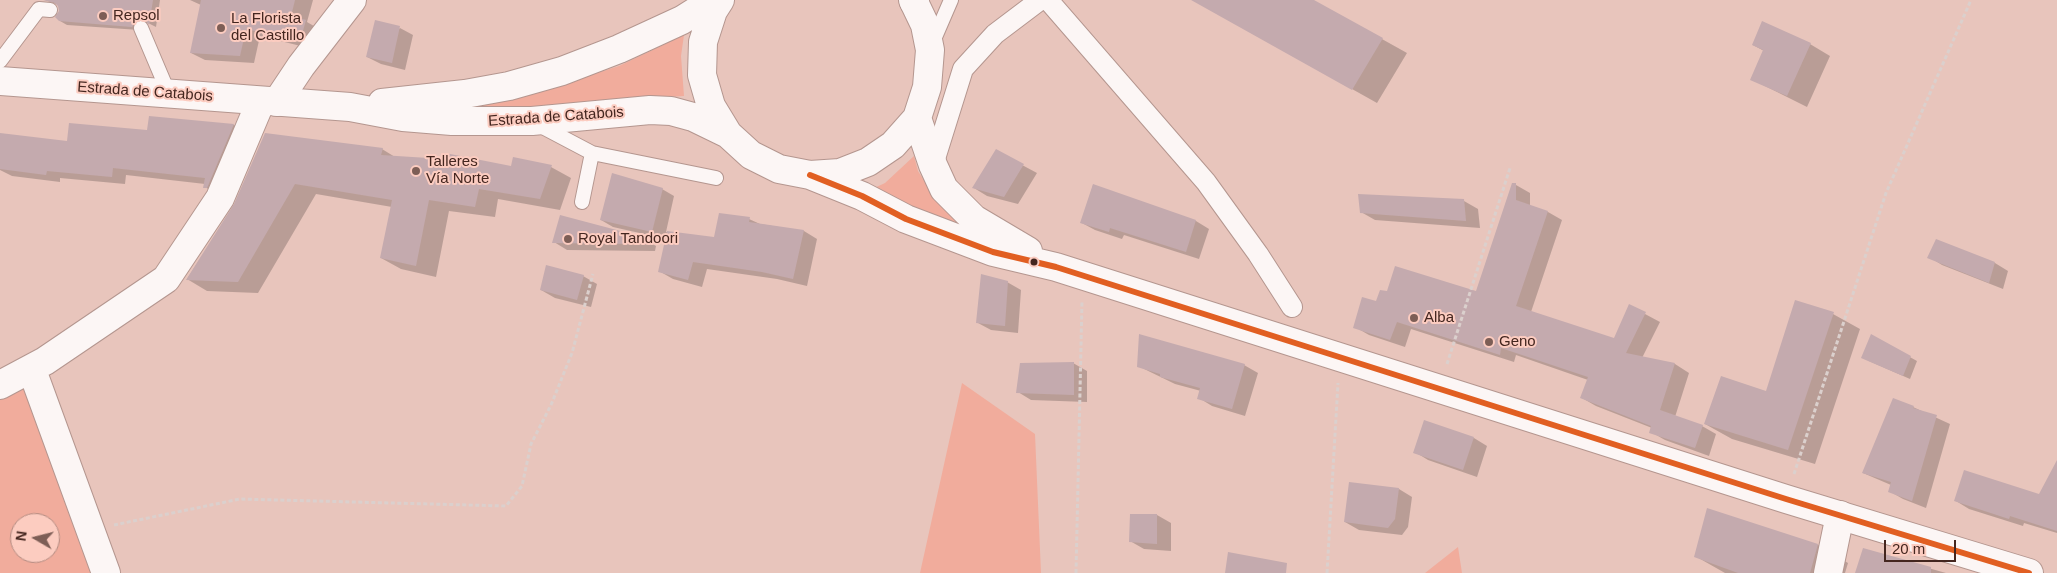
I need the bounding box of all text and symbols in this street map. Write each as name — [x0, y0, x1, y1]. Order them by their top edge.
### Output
place label: Repsol — [113, 7, 160, 25]
marker: Repsol — [97, 10, 109, 22]
place label: La Florista del Castillo — [231, 10, 304, 45]
marker: La Florista del Castillo — [215, 22, 227, 34]
street label: Estrada de Catabois — [77, 78, 213, 106]
street label: Estrada de Catabois — [488, 103, 624, 131]
place label: Talleres Vía Norte — [426, 153, 489, 188]
marker: Talleres Vía Norte — [410, 165, 422, 177]
place label: Royal Tandoori — [578, 230, 678, 248]
marker: Royal Tandoori — [562, 233, 574, 245]
unlabelled marker — [1029, 257, 1039, 267]
place label: Alba — [1424, 309, 1454, 327]
marker: Alba — [1408, 312, 1420, 324]
place label: Geno — [1499, 333, 1536, 351]
marker: Geno — [1483, 336, 1495, 348]
north arrow — [10, 513, 60, 563]
text: N — [13, 530, 30, 542]
scale bar — [1887, 530, 1960, 562]
text: 20 m — [1892, 540, 1925, 557]

